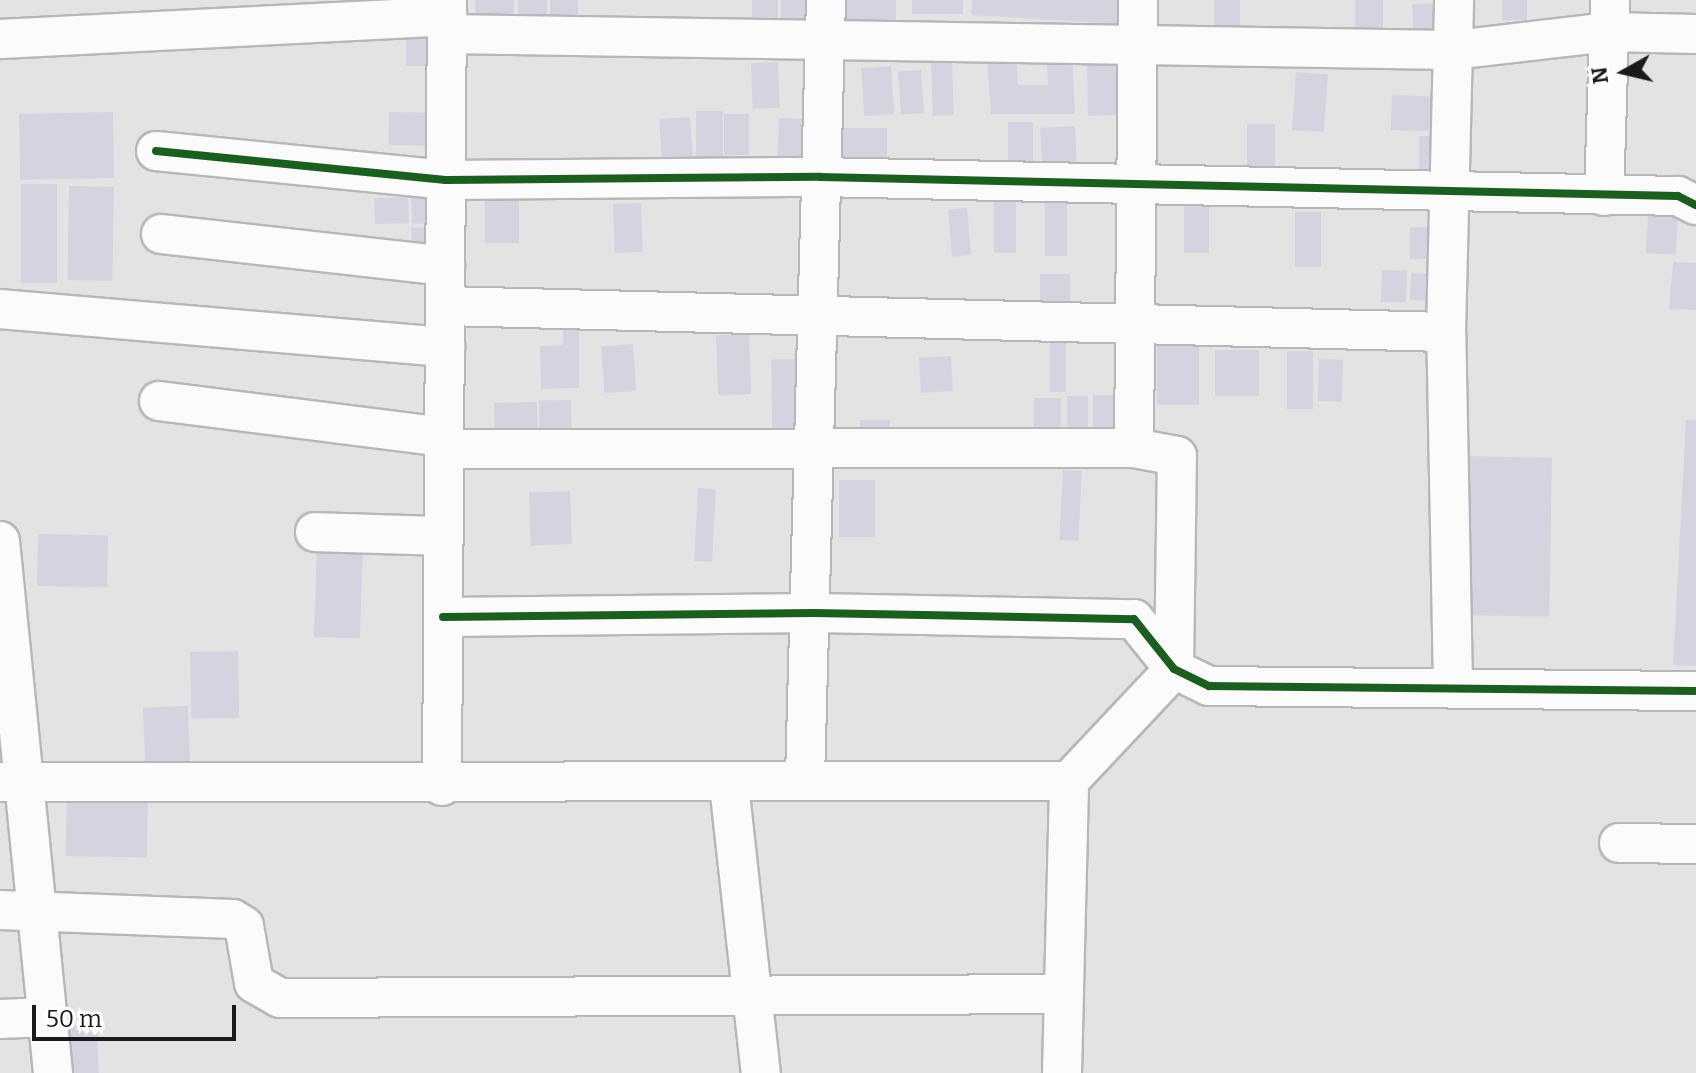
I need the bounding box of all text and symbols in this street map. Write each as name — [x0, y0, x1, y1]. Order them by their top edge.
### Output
north arrow — [1584, 32, 1664, 112]
text: N — [1585, 65, 1614, 86]
scale bar — [36, 989, 240, 1039]
text: 50 m — [46, 1005, 102, 1033]

